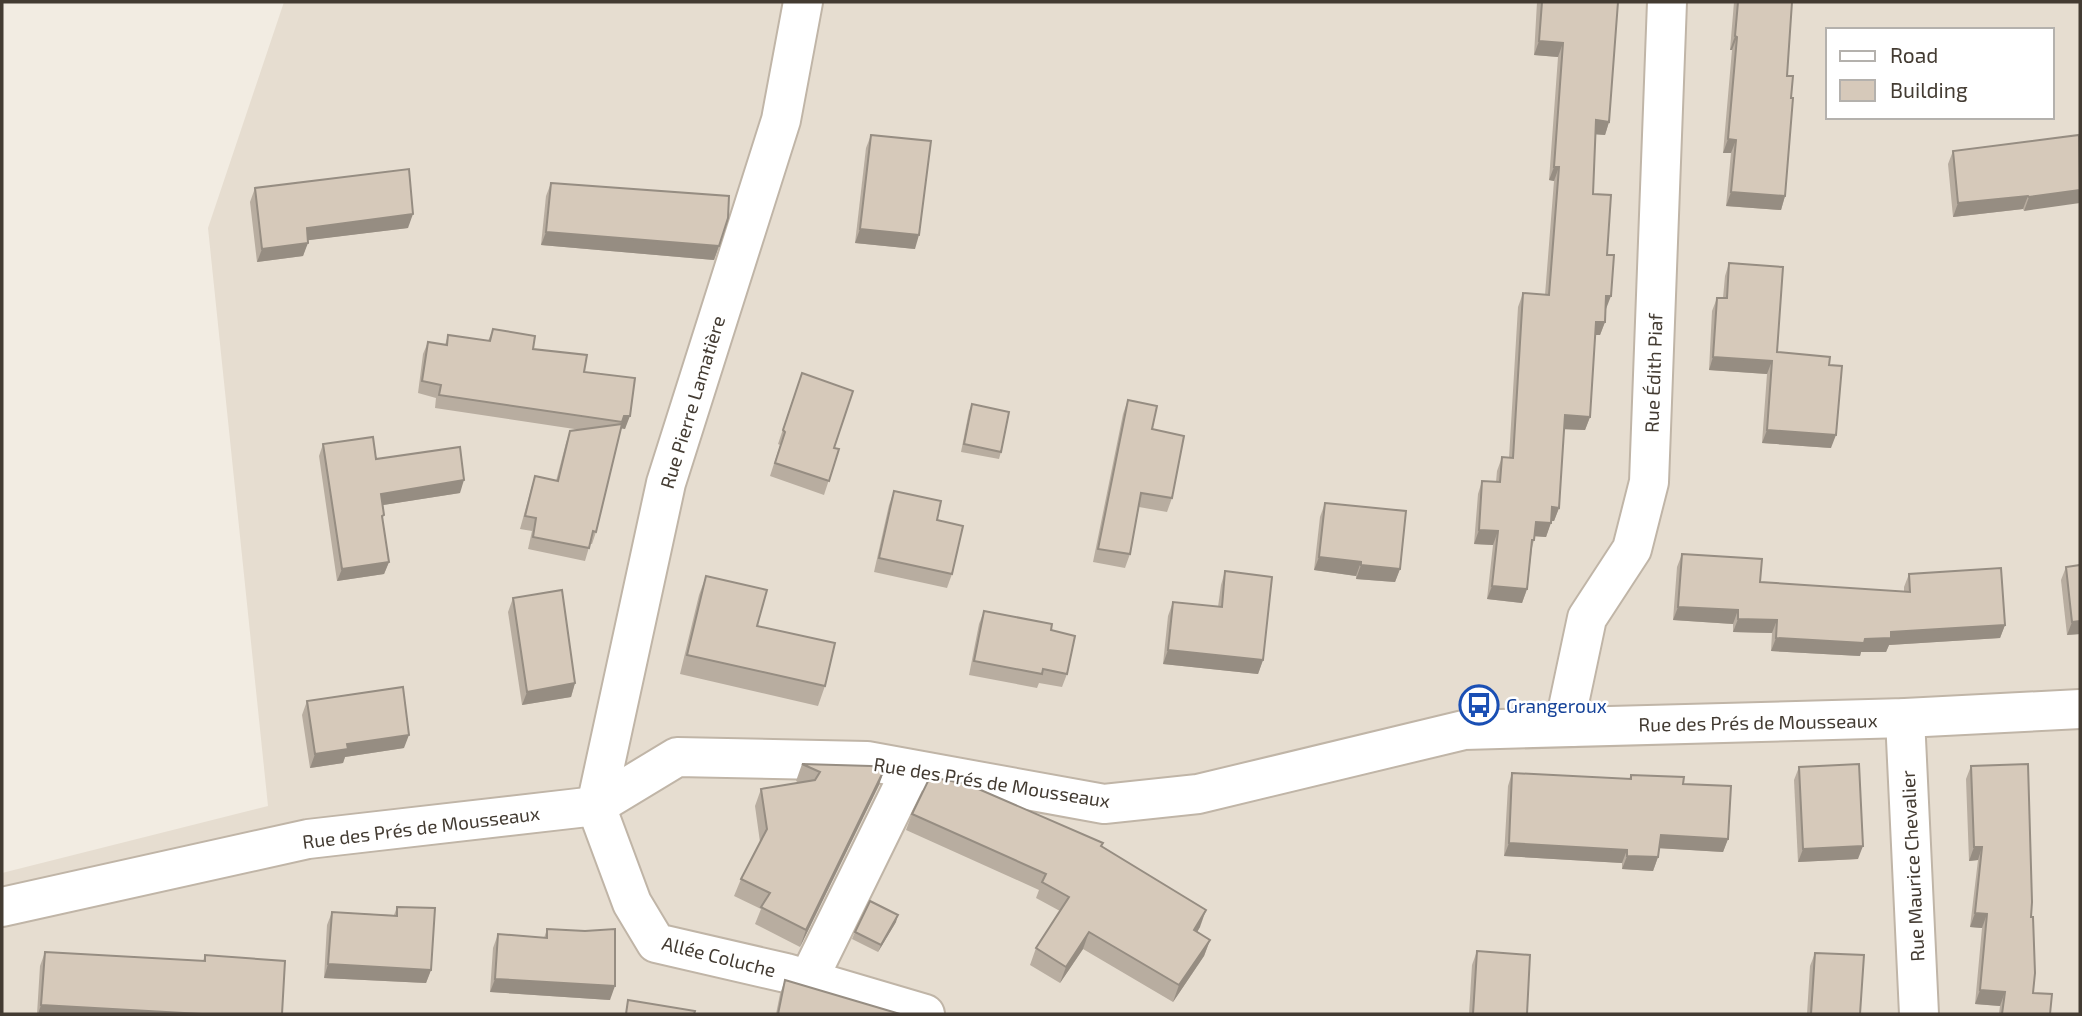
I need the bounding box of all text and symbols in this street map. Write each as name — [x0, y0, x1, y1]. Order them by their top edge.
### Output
legend — [1826, 28, 2054, 119]
text: Road — [1890, 42, 1938, 67]
text: Building — [1890, 77, 1968, 102]
street label: Rue Édith Piaf — [1639, 312, 1667, 433]
street label: Rue Pierre Lamatière — [655, 313, 729, 491]
bus stop icon: Grangeroux — [1458, 684, 1500, 726]
place label: Grangeroux — [1506, 694, 1607, 717]
street label: Rue des Prés de Mousseaux — [1638, 708, 1878, 736]
street label: Rue des Prés de Mousseaux — [872, 752, 1112, 812]
street label: Rue Maurice Chevalier — [1895, 769, 1928, 962]
street label: Rue des Prés de Mousseaux — [301, 801, 541, 853]
street label: Allée Coluche — [660, 931, 778, 981]

